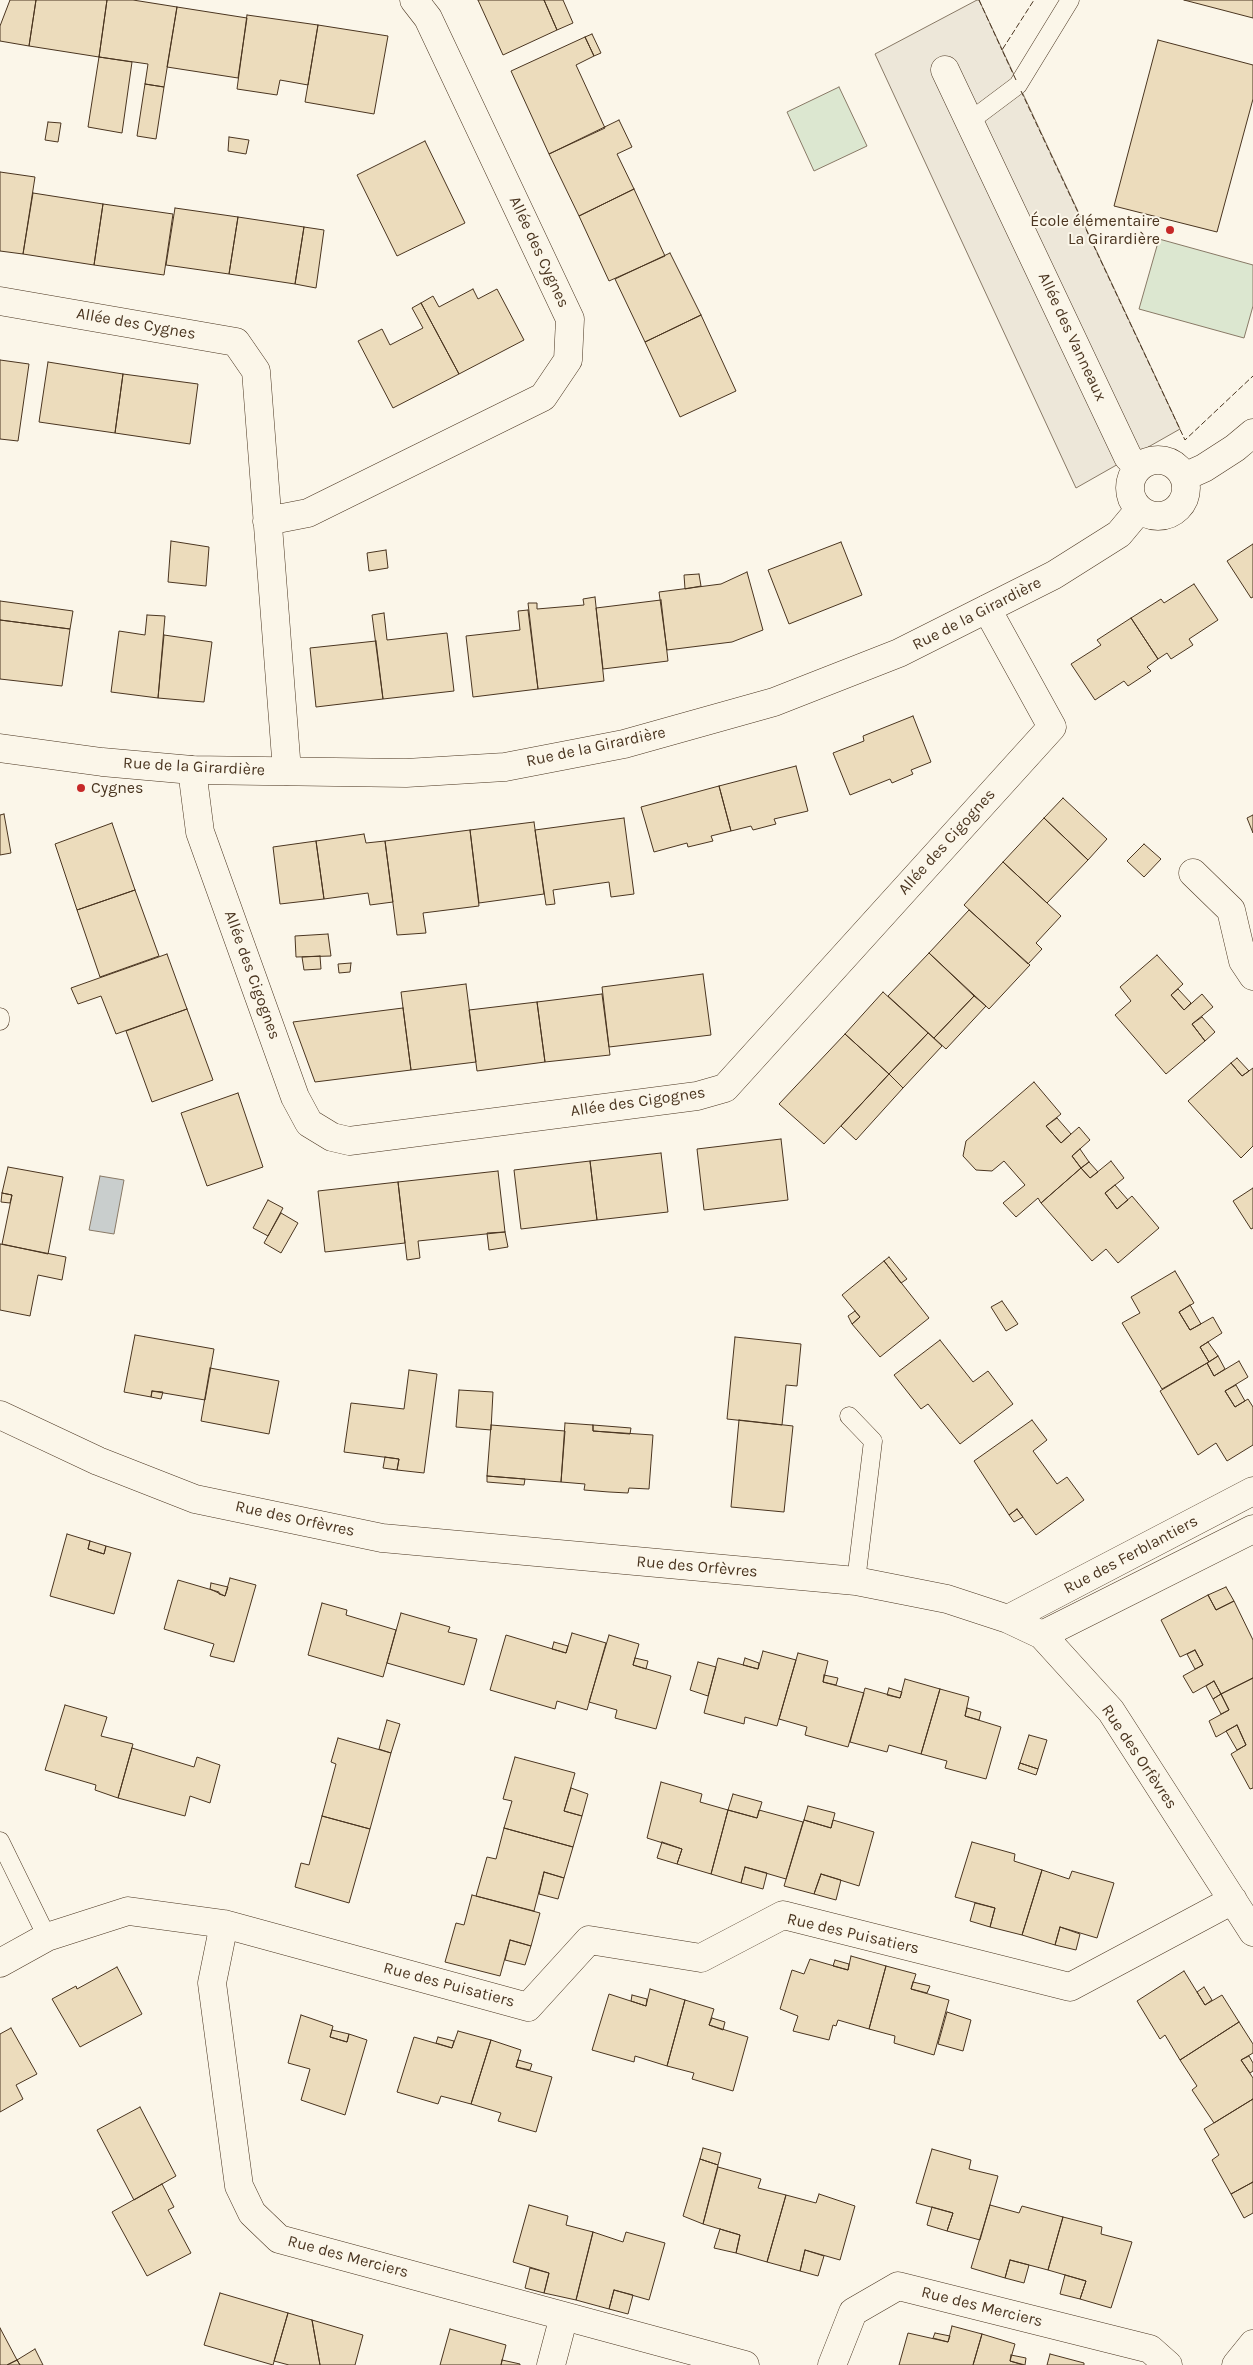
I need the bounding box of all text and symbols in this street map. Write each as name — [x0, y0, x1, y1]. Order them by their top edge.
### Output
street label: Allée des Cygnes — [505, 193, 573, 311]
place label: École élémentaire La Girardière — [1030, 211, 1160, 249]
marker: École élémentaire La Girardière — [1164, 224, 1176, 236]
street label: Allée des Vanneaux — [1034, 270, 1110, 404]
street label: Allée des Cygnes — [75, 304, 197, 344]
street label: Rue de la Girardière — [909, 573, 1045, 655]
street label: Rue de la Girardière — [525, 723, 667, 771]
street label: Rue de la Girardière — [123, 754, 265, 780]
place label: Cygnes — [91, 778, 143, 798]
marker: Cygnes — [75, 782, 87, 794]
street label: Allée des Cigognes — [894, 785, 1000, 899]
street label: Allée des Cigognes — [220, 908, 284, 1042]
street label: Allée des Cigognes — [569, 1083, 707, 1121]
street label: Rue des Orfèvres — [234, 1497, 356, 1541]
street label: Rue des Ferblantiers — [1061, 1512, 1201, 1598]
street label: Rue des Orfèvres — [636, 1552, 758, 1582]
street label: Rue des Orfèvres — [1097, 1701, 1181, 1813]
street label: Rue des Puisatiers — [785, 1909, 921, 1959]
street label: Rue des Puisatiers — [381, 1958, 517, 2012]
street label: Rue des Merciers — [285, 2232, 411, 2282]
street label: Rue des Merciers — [919, 2283, 1045, 2331]

